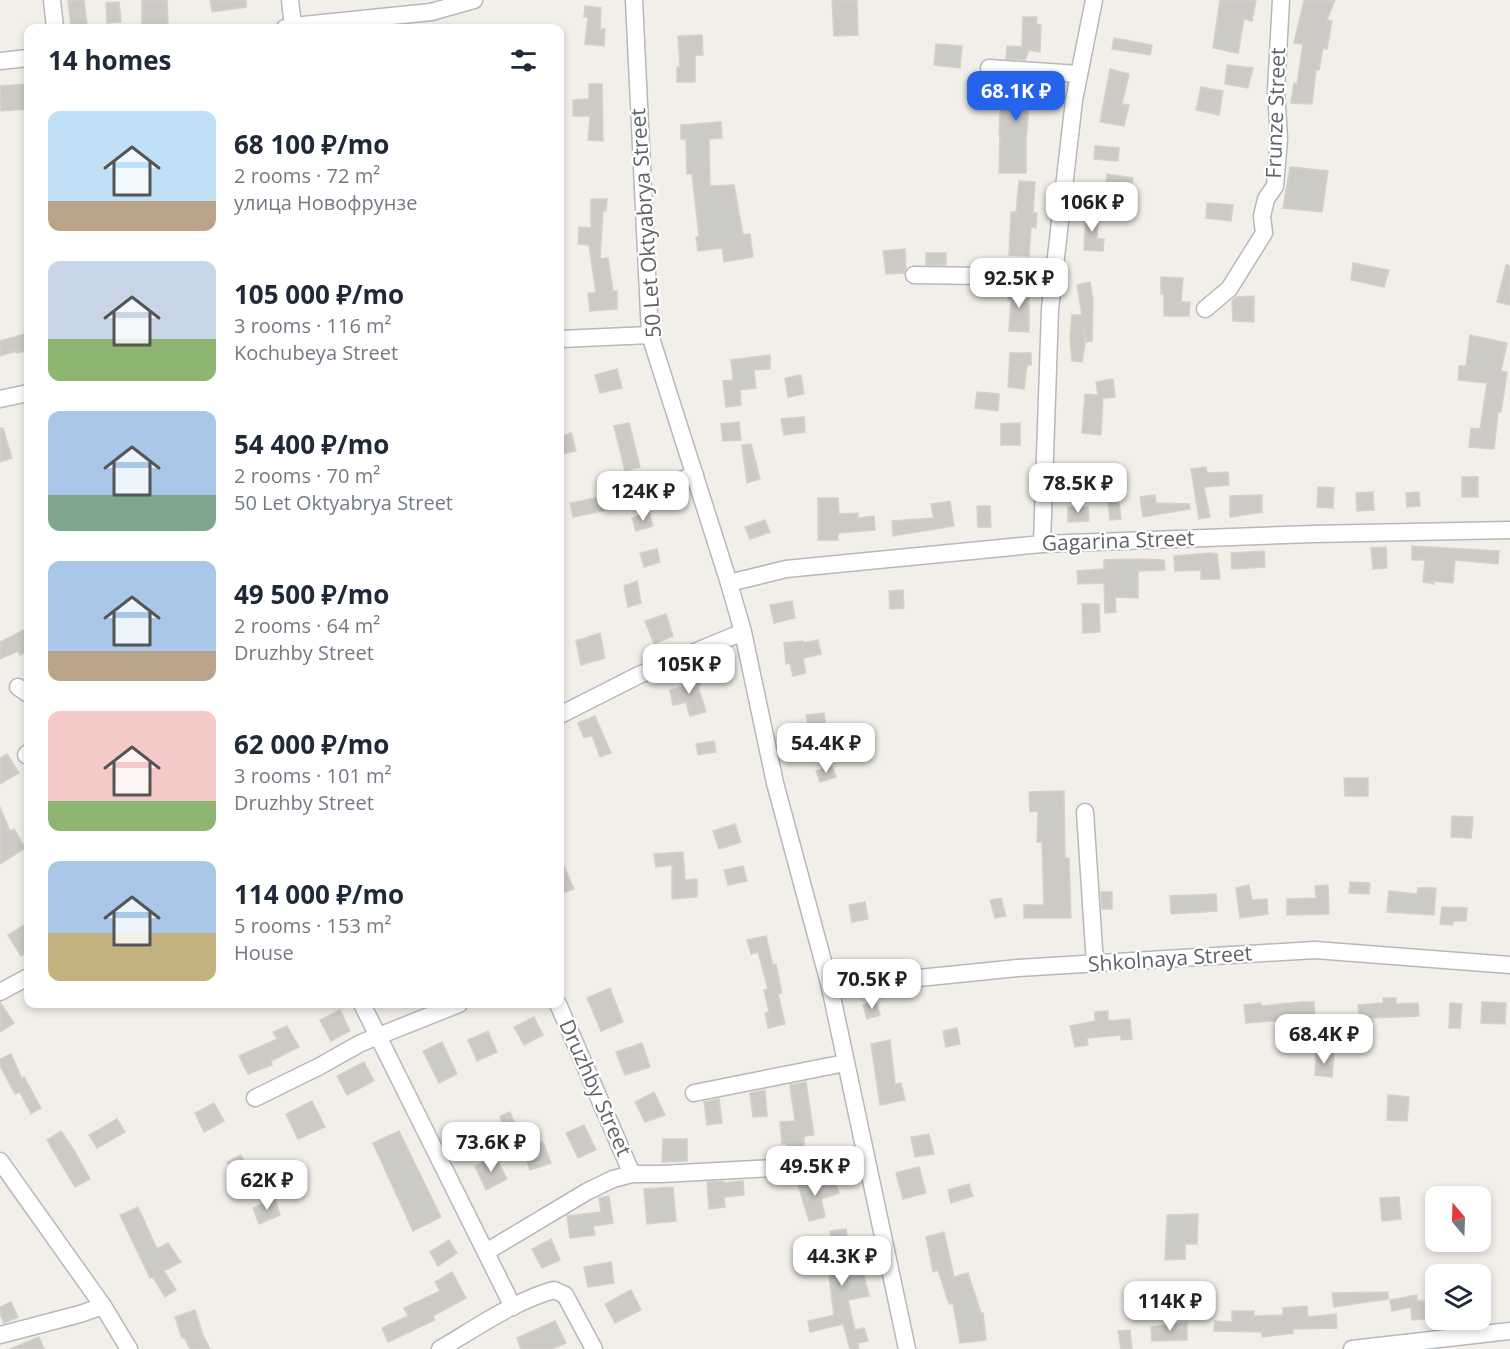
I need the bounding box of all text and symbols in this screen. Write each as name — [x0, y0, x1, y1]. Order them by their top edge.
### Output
text: 14 homes — [48, 42, 172, 78]
icon: filters — [507, 44, 540, 77]
street label: Frunze Street — [1259, 47, 1291, 179]
pin: 68.1K ₽ — [961, 71, 1071, 122]
text: 68.1K ₽ — [981, 77, 1051, 104]
street label: 50 Let Oktyabrya Street — [623, 107, 667, 339]
text: 68 100 ₽/mo — [234, 126, 389, 162]
icon: home — [96, 135, 168, 207]
text: 2 rooms · 72 m² — [234, 162, 380, 189]
pin: 106K ₽ — [1043, 182, 1141, 233]
text: 106K ₽ — [1060, 188, 1124, 215]
text: улица Новофрунзе — [234, 189, 417, 216]
pin: 92.5K ₽ — [964, 258, 1074, 309]
text: 92.5K ₽ — [984, 264, 1054, 291]
text: 105 000 ₽/mo — [234, 276, 404, 312]
icon: home — [96, 285, 168, 357]
text: 3 rooms · 116 m² — [234, 312, 392, 339]
text: Kochubeya Street — [234, 339, 398, 366]
text: 54 400 ₽/mo — [234, 426, 389, 462]
icon: home — [96, 435, 168, 507]
text: 2 rooms · 70 m² — [234, 462, 380, 489]
pin: 78.5K ₽ — [1023, 463, 1133, 514]
text: 78.5K ₽ — [1043, 469, 1113, 496]
pin: 124K ₽ — [594, 471, 692, 522]
text: 124K ₽ — [611, 477, 675, 504]
text: 50 Let Oktyabrya Street — [234, 489, 453, 516]
street label: Gagarina Street — [1041, 523, 1195, 557]
text: 49 500 ₽/mo — [234, 576, 389, 612]
icon: home — [96, 585, 168, 657]
text: 2 rooms · 64 m² — [234, 612, 380, 639]
text: Druzhby Street — [234, 639, 374, 666]
pin: 105K ₽ — [640, 644, 738, 695]
text: 105K ₽ — [657, 650, 721, 677]
pin: 54.4K ₽ — [771, 723, 881, 774]
text: 62 000 ₽/mo — [234, 726, 389, 762]
text: 54.4K ₽ — [791, 729, 861, 756]
icon: home — [96, 735, 168, 807]
text: 3 rooms · 101 m² — [234, 762, 392, 789]
text: Druzhby Street — [234, 789, 374, 816]
text: 114 000 ₽/mo — [234, 876, 404, 912]
icon: home — [96, 885, 168, 957]
text: 5 rooms · 153 m² — [234, 912, 392, 939]
street label: Shkolnaya Street — [1087, 938, 1253, 978]
text: House — [234, 939, 294, 966]
pin: 70.5K ₽ — [817, 959, 927, 1010]
text: 70.5K ₽ — [837, 965, 907, 992]
pin: 68.4K ₽ — [1269, 1014, 1379, 1065]
street label: Druzhby Street — [553, 1015, 639, 1160]
text: 68.4K ₽ — [1289, 1020, 1359, 1047]
pin: 73.6K ₽ — [436, 1122, 546, 1173]
text: 73.6K ₽ — [456, 1128, 526, 1155]
pin: 49.5K ₽ — [760, 1146, 870, 1197]
text: 49.5K ₽ — [780, 1152, 850, 1179]
pin: 62K ₽ — [225, 1160, 309, 1211]
text: 62K ₽ — [241, 1166, 294, 1193]
north arrow — [1425, 1186, 1491, 1252]
map controls — [1425, 1186, 1491, 1330]
pin: 44.3K ₽ — [787, 1236, 897, 1287]
text: 44.3K ₽ — [807, 1242, 877, 1269]
button: layers — [1425, 1264, 1491, 1330]
pin: 114K ₽ — [1121, 1281, 1219, 1332]
text: 114K ₽ — [1138, 1287, 1202, 1314]

